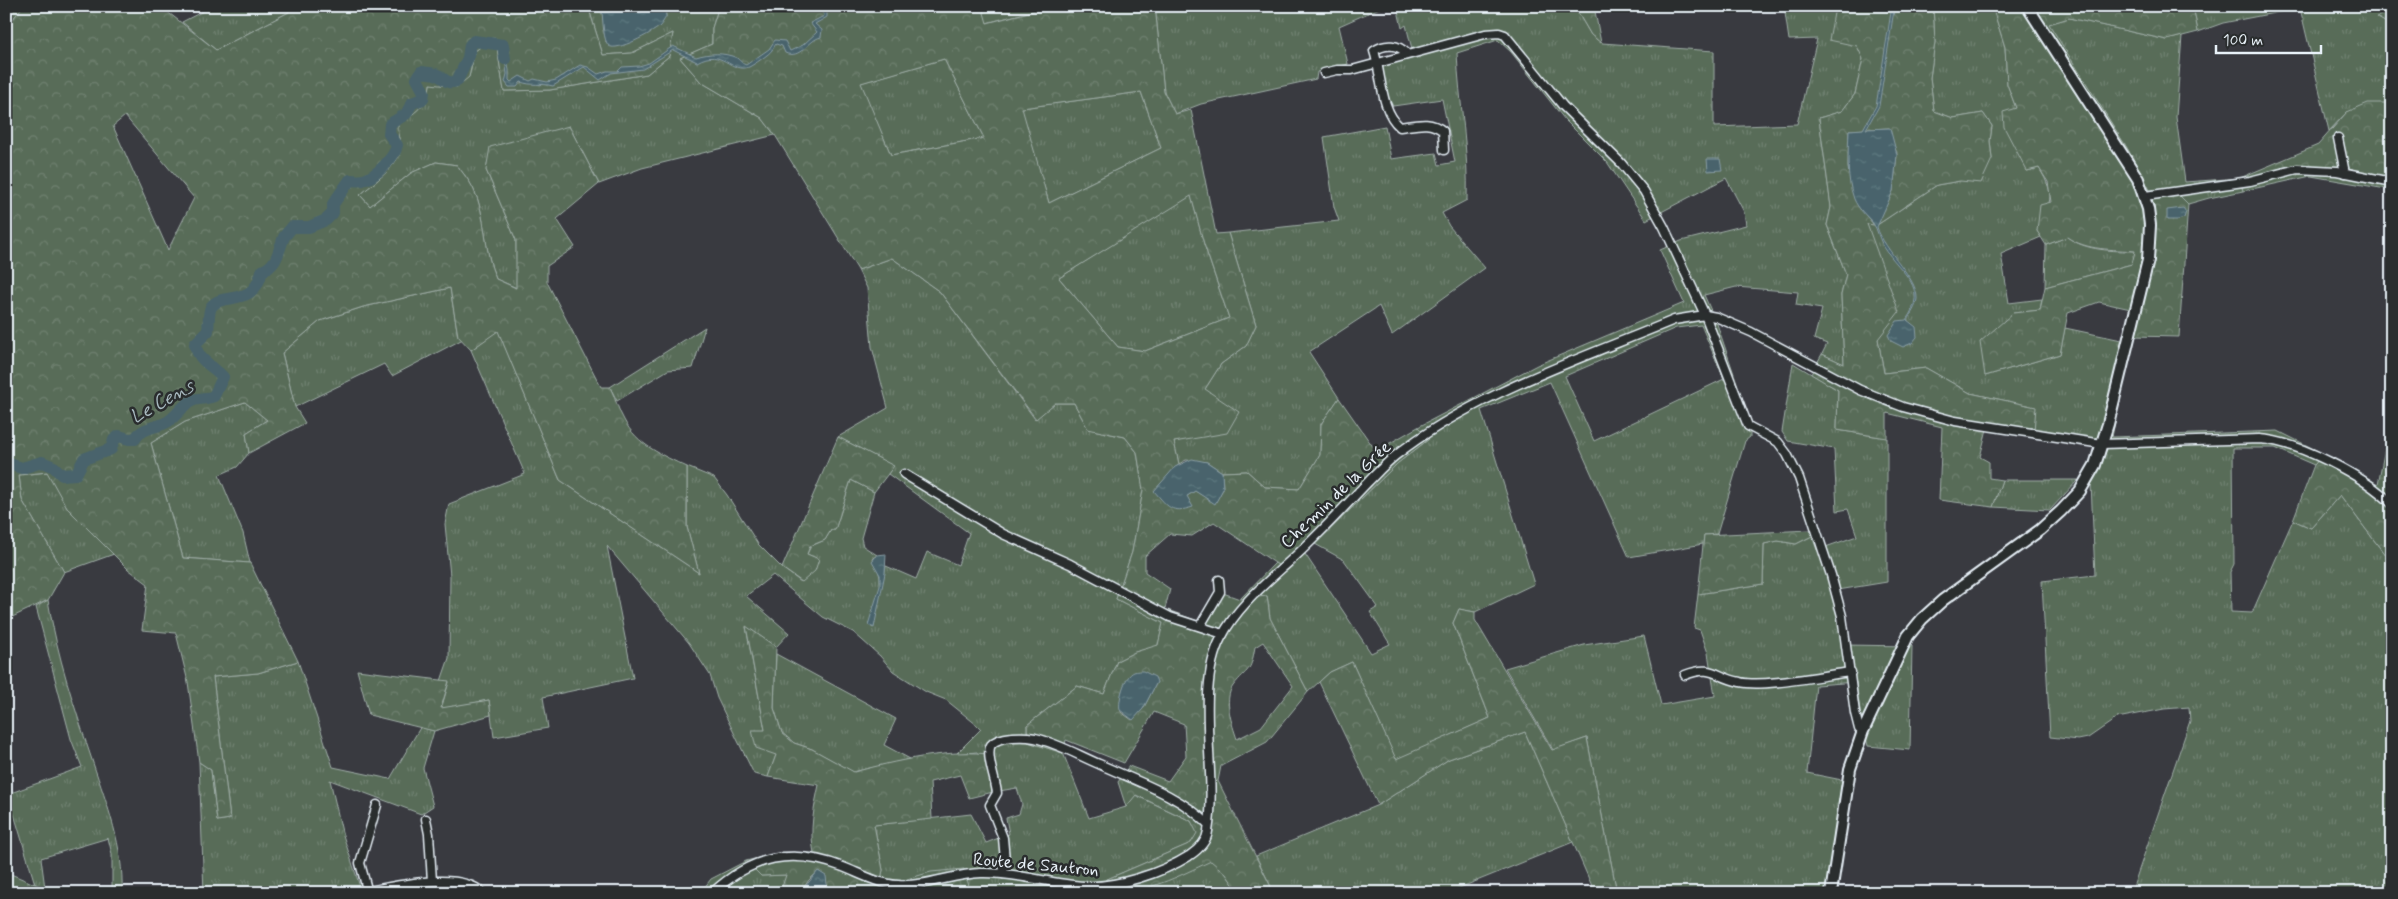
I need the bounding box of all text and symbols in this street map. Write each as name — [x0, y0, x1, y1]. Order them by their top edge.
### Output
scale bar — [2216, 22, 2320, 54]
text: 100 m — [2223, 31, 2263, 51]
water label: Le Cens — [126, 374, 200, 430]
street label: Chemin de la Grée — [1275, 436, 1397, 554]
street label: Route de Sautron — [972, 848, 1100, 882]

